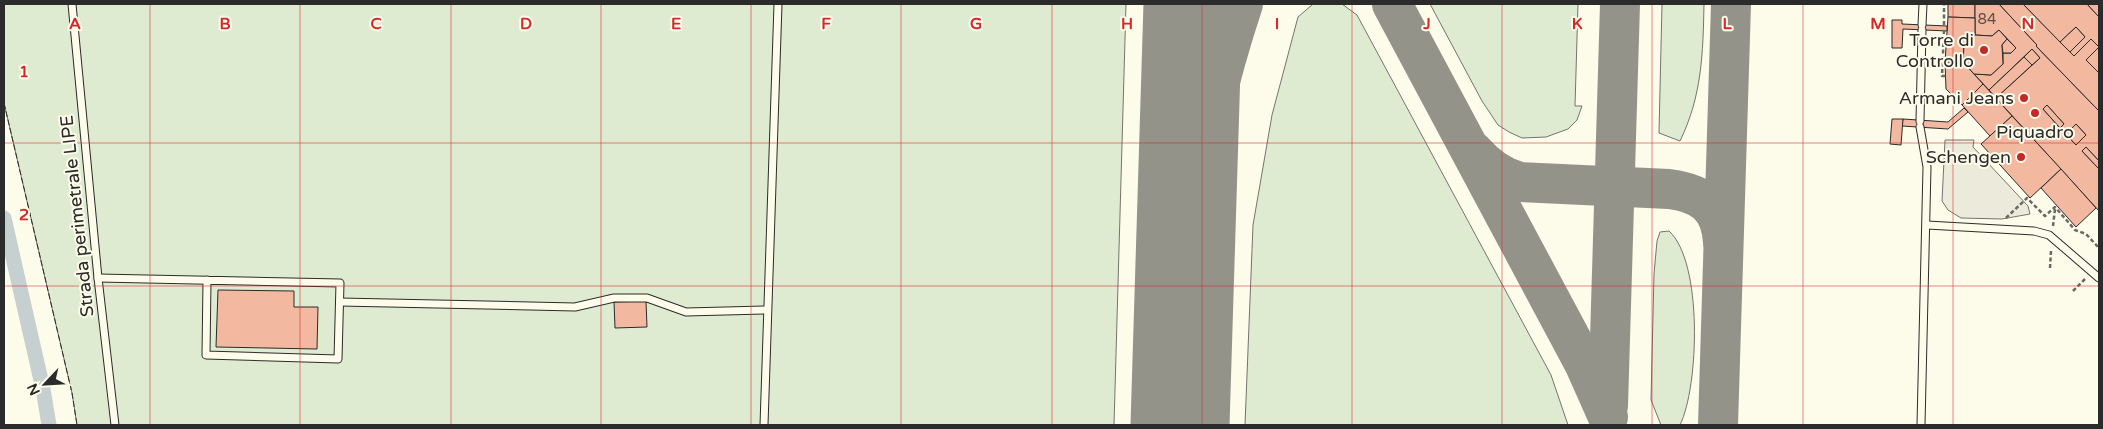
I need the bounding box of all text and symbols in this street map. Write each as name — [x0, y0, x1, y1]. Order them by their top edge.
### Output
house number: 84 — [1978, 10, 1996, 28]
text: A — [69, 14, 81, 34]
text: B — [219, 14, 231, 34]
text: C — [370, 14, 382, 34]
text: D — [520, 14, 532, 34]
text: E — [671, 14, 681, 34]
text: F — [821, 14, 831, 34]
text: G — [970, 14, 982, 34]
text: H — [1121, 14, 1133, 34]
text: I — [1275, 14, 1279, 34]
text: J — [1422, 14, 1431, 34]
text: K — [1572, 14, 1583, 34]
text: L — [1722, 14, 1732, 34]
text: M — [1870, 14, 1886, 34]
text: N — [2022, 14, 2034, 34]
place label: Torre di Controllo — [1896, 29, 1974, 72]
marker: Torre di Controllo — [1978, 44, 1990, 56]
text: 1 — [19, 62, 29, 82]
place label: Armani Jeans — [1899, 87, 2014, 109]
marker: Armani Jeans — [2018, 92, 2030, 104]
marker: Piquadro — [2029, 107, 2041, 119]
street label: Strada perimetrale LIPE — [55, 114, 99, 318]
place label: Piquadro — [1996, 121, 2074, 143]
place label: Schengen — [1926, 146, 2011, 168]
marker: Schengen — [2015, 151, 2027, 163]
text: 2 — [19, 205, 29, 225]
north arrow — [20, 359, 70, 409]
text: N — [24, 381, 44, 398]

